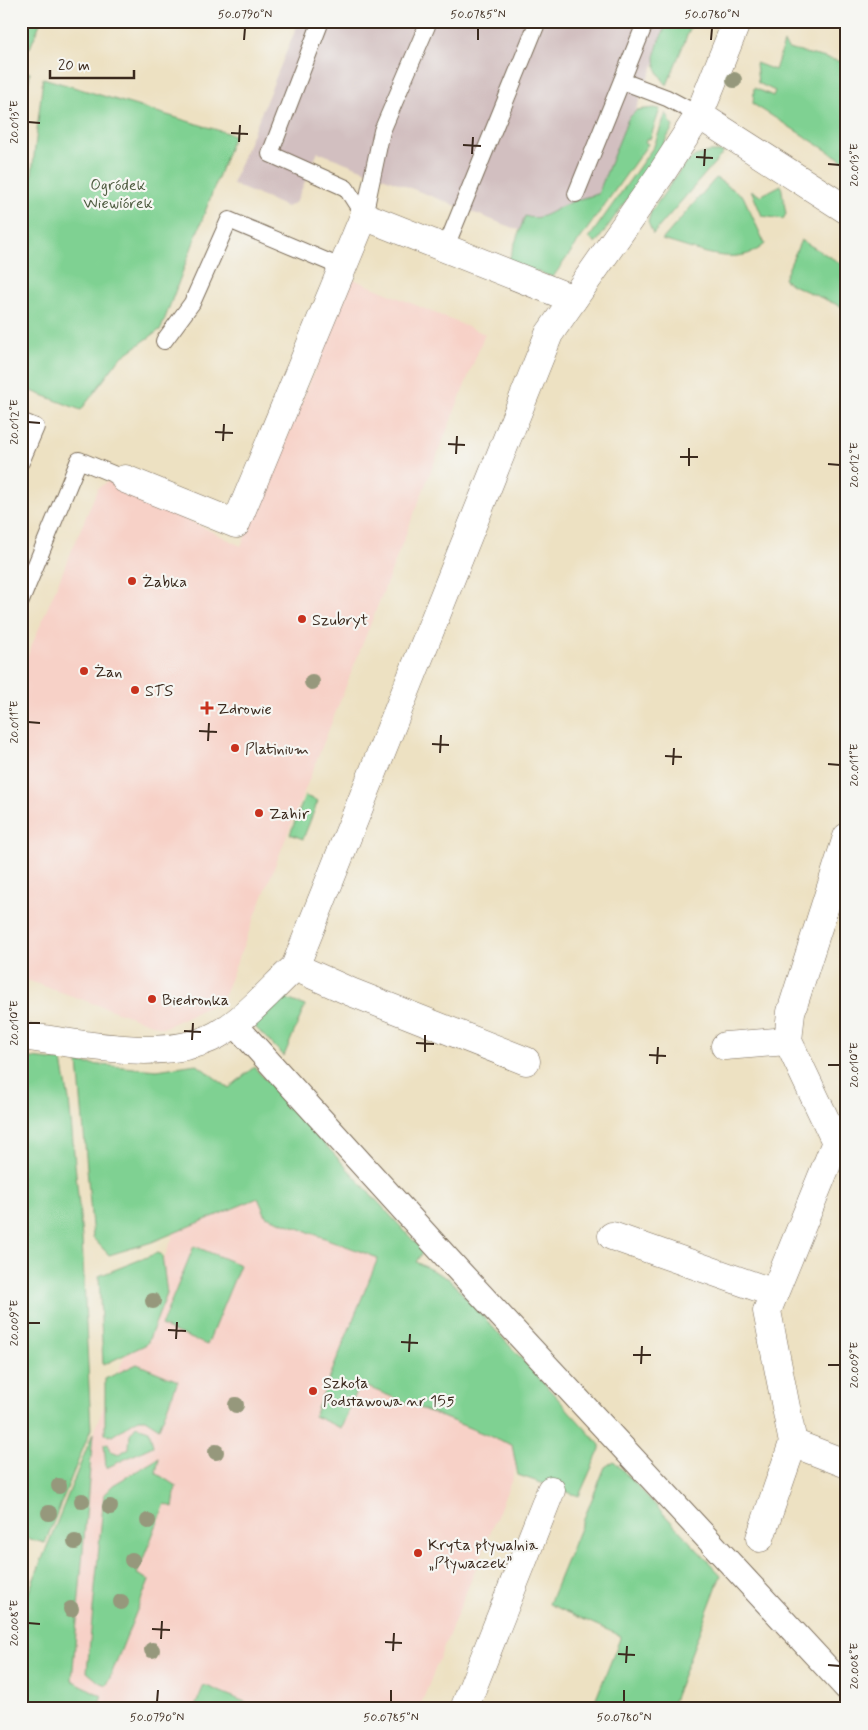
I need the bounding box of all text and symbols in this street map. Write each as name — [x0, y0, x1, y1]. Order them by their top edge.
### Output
text: 50.0790°N — [218, 7, 272, 23]
text: 50.0785°N — [450, 7, 506, 23]
text: 50.0780°N — [685, 7, 739, 23]
scale bar — [50, 48, 134, 80]
text: 20 m — [58, 56, 90, 76]
text: 20.013°E — [7, 100, 23, 144]
text: 20.013°E — [847, 143, 863, 187]
park label: Ogródek Wiewiórek — [83, 175, 153, 214]
text: 20.012°E — [7, 399, 23, 445]
text: 20.012°E — [847, 442, 863, 488]
place label: Żabka — [142, 572, 187, 593]
marker: Żabka — [126, 575, 138, 587]
place label: Szubryt — [312, 610, 369, 631]
marker: Szubryt — [296, 613, 308, 625]
place label: Żan — [94, 662, 122, 683]
marker: Żan — [78, 665, 90, 677]
place label: STS — [145, 681, 173, 702]
marker: STS — [129, 684, 141, 696]
place label: Zdrowie — [217, 699, 272, 720]
text: 20.011°E — [7, 700, 23, 744]
marker: Zdrowie — [201, 702, 213, 714]
place label: Platinium — [245, 739, 309, 760]
marker: Platinium — [229, 742, 241, 754]
text: 20.011°E — [847, 743, 863, 787]
place label: Zahir — [269, 804, 310, 825]
marker: Zahir — [253, 807, 265, 819]
place label: Biedronka — [162, 990, 229, 1011]
marker: Biedronka — [146, 993, 158, 1005]
text: 20.010°E — [7, 1000, 23, 1046]
text: 20.010°E — [847, 1042, 863, 1088]
text: 20.009°E — [7, 1300, 23, 1346]
text: 20.009°E — [847, 1342, 863, 1388]
place label: Szkoła Podstawowa nr 155 — [323, 1373, 455, 1412]
marker: Szkoła Podstawowa nr 155 — [307, 1385, 319, 1397]
place label: Kryta pływalnia „Pływaczek” — [428, 1535, 539, 1574]
marker: Kryta pływalnia „Pływaczek” — [412, 1547, 424, 1559]
text: 20.008°E — [7, 1600, 23, 1646]
text: 20.008°E — [847, 1643, 863, 1689]
text: 50.0790°N — [130, 1710, 184, 1726]
text: 50.0785°N — [363, 1710, 419, 1726]
text: 50.0780°N — [597, 1710, 651, 1726]

